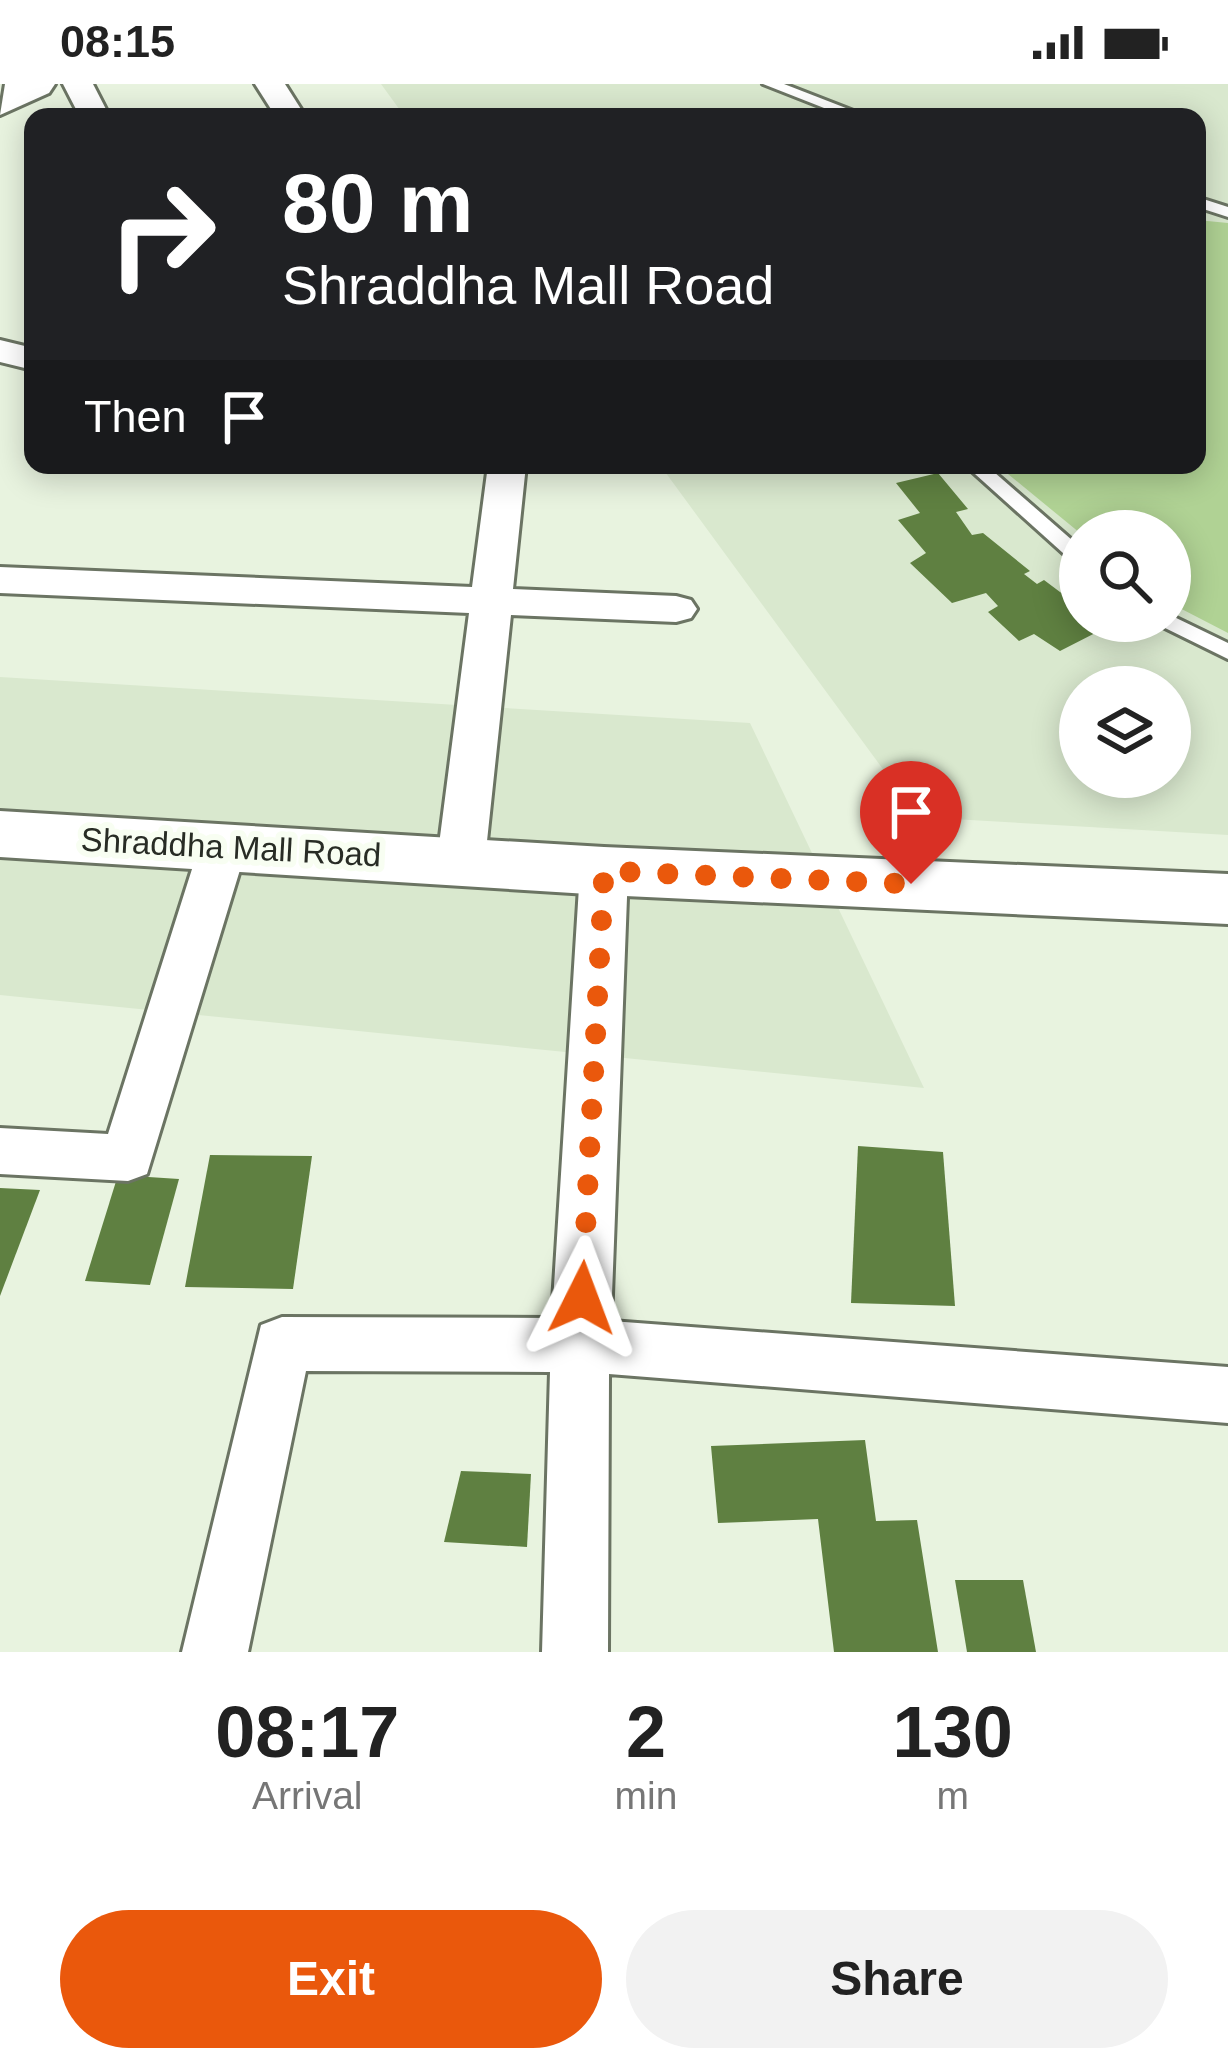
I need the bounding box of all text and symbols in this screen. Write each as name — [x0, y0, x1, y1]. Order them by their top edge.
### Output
text: 08:15 — [60, 16, 175, 67]
icon: right — [84, 156, 240, 312]
text: 80 m — [282, 156, 473, 250]
text: Shraddha Mall Road — [282, 255, 774, 315]
icon: arrive — [211, 384, 277, 450]
text: Then — [84, 391, 187, 442]
map controls — [1059, 510, 1191, 798]
button: search — [1059, 510, 1191, 642]
button: layers — [1059, 666, 1191, 798]
pin — [860, 761, 962, 884]
icon: arrive — [878, 779, 944, 845]
street label: Shraddha Mall Road — [80, 821, 382, 873]
position arrow — [519, 1235, 645, 1361]
text: 08:17 — [215, 1692, 399, 1772]
text: 2 — [626, 1692, 666, 1772]
text: 130 — [893, 1692, 1013, 1772]
text: Arrival — [252, 1774, 363, 1817]
text: min — [615, 1774, 677, 1817]
text: m — [936, 1774, 969, 1817]
button: Exit — [60, 1910, 602, 2048]
button: Share — [626, 1910, 1168, 2048]

